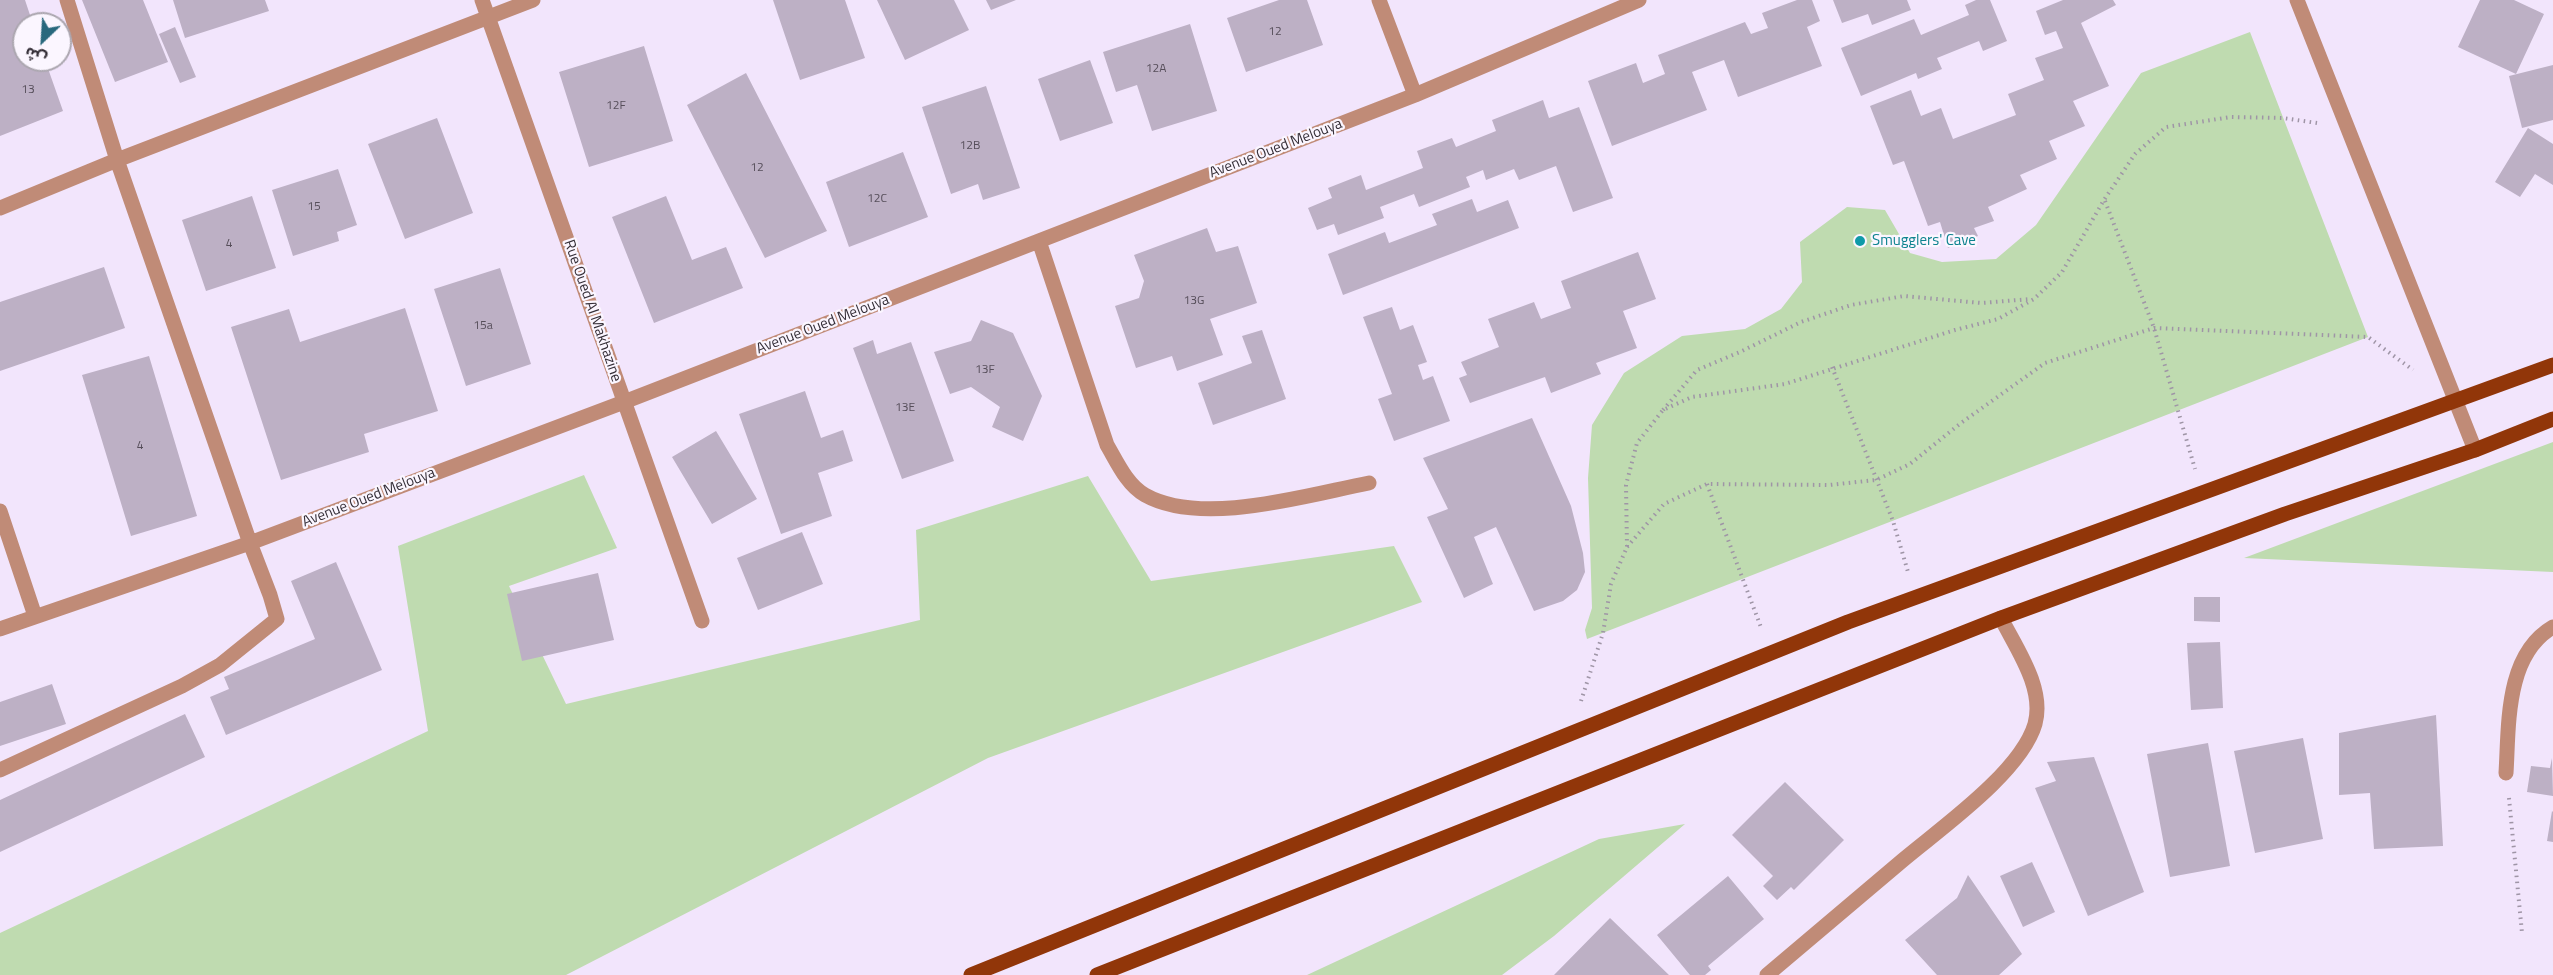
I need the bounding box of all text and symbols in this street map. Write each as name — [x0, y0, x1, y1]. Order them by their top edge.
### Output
north arrow — [12, 12, 72, 72]
house number: 12 — [1268, 25, 1282, 39]
text: ش — [20, 41, 50, 72]
house number: 12A — [1146, 62, 1166, 76]
house number: 13 — [21, 83, 35, 97]
house number: 12F — [606, 99, 626, 113]
street label: Avenue Oued Melouya — [1207, 115, 1345, 183]
house number: 12B — [960, 139, 980, 153]
house number: 12 — [750, 161, 764, 175]
house number: 12C — [867, 192, 887, 206]
house number: 15 — [307, 200, 321, 214]
place label: Smugglers' Cave — [1872, 232, 1976, 250]
marker: Smugglers' Cave — [1853, 234, 1867, 248]
house number: 4 — [226, 237, 232, 251]
street label: Rue Oued Al Makhazine — [559, 238, 625, 384]
street label: Avenue Oued Melouya — [754, 291, 892, 359]
house number: 13G — [1184, 294, 1204, 308]
house number: 15a — [473, 319, 493, 333]
house number: 13F — [975, 363, 995, 377]
house number: 13E — [895, 401, 915, 415]
house number: 4 — [137, 439, 143, 453]
street label: Avenue Oued Melouya — [300, 464, 438, 532]

